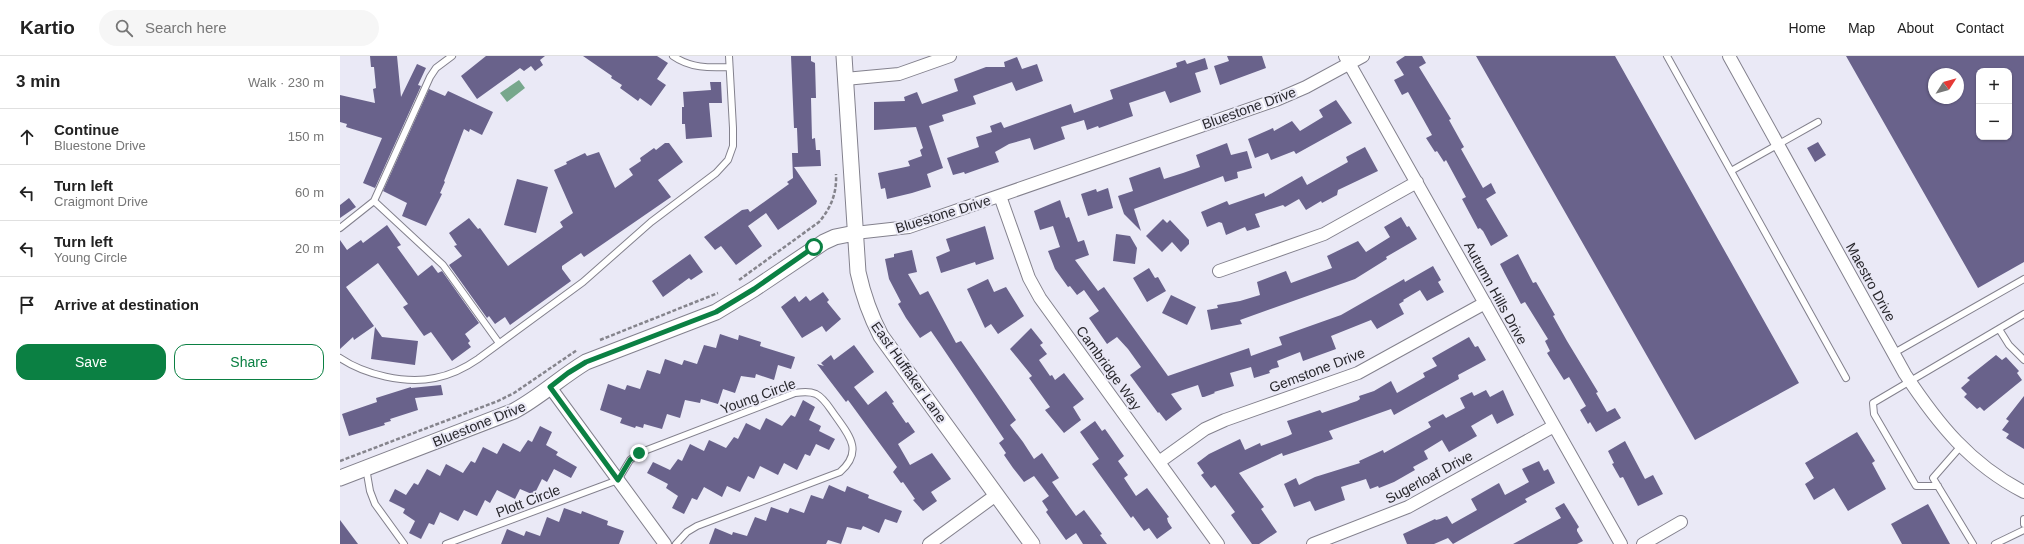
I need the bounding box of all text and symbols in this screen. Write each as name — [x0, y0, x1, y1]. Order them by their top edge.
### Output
search box — [99, 10, 379, 46]
text: Kartio — [20, 17, 75, 38]
icon: search — [113, 17, 135, 39]
text: Search here — [145, 19, 227, 36]
text: Home — [1789, 20, 1826, 36]
text: Map — [1848, 20, 1875, 36]
text: About — [1897, 20, 1934, 36]
text: Contact — [1956, 20, 2004, 36]
north arrow — [1928, 68, 1964, 104]
map controls — [1976, 68, 2012, 140]
button: + — [1976, 68, 2012, 104]
text: 3 min — [16, 72, 60, 91]
text: Walk · 230 m — [248, 75, 324, 90]
street label: Bluestone Drive — [1200, 84, 1298, 132]
button: − — [1976, 104, 2012, 140]
text: Continue — [54, 121, 119, 138]
icon: ahead — [16, 126, 38, 148]
text: 150 m — [288, 129, 324, 144]
text: Bluestone Drive — [54, 138, 146, 153]
text: Turn left — [54, 177, 113, 194]
icon: left — [16, 182, 38, 204]
text: 60 m — [295, 185, 324, 200]
street label: Bluestone Drive — [893, 192, 993, 236]
text: Craigmont Drive — [54, 194, 148, 209]
text: Turn left — [54, 233, 113, 250]
icon: left — [16, 238, 38, 260]
route start — [805, 238, 823, 256]
street label: Autumn Hills Drive — [1461, 239, 1531, 347]
street label: Maestro Drive — [1843, 240, 1899, 324]
text: 20 m — [295, 241, 324, 256]
text: Young Circle — [54, 250, 127, 265]
icon: arrive — [16, 294, 38, 316]
text: Arrive at destination — [54, 296, 199, 313]
street label: East Huffaker Lane — [868, 318, 950, 426]
street label: Cambridge Way — [1073, 323, 1145, 413]
button: Save — [16, 344, 166, 380]
button: Share — [174, 344, 324, 380]
street label: Gemstone Drive — [1267, 344, 1367, 396]
street label: Young Circle — [718, 375, 798, 417]
street label: Bluestone Drive — [430, 398, 528, 450]
route end — [630, 444, 648, 462]
street label: Sugerloaf Drive — [1383, 447, 1476, 507]
street label: Plott Circle — [494, 481, 563, 521]

